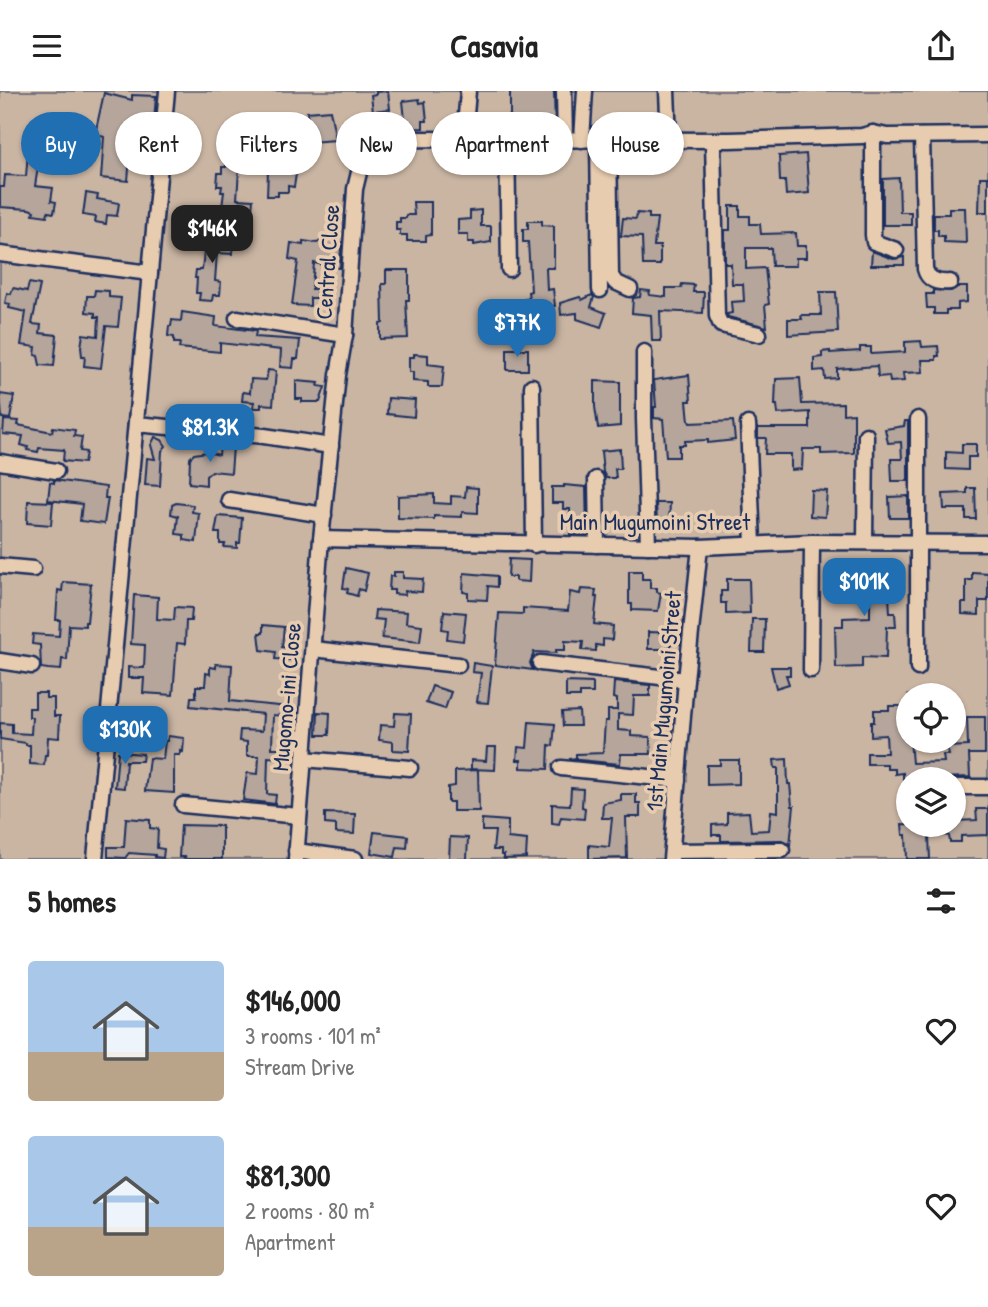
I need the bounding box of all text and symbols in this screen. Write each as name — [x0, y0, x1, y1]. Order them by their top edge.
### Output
text: Casavia — [450, 24, 538, 67]
icon: menu — [28, 27, 66, 65]
icon: share — [922, 27, 960, 65]
chip: Buy — [21, 112, 101, 175]
chip: Rent — [115, 112, 202, 175]
chip: Filters — [216, 112, 322, 175]
chip: New — [336, 112, 417, 175]
chip: Apartment — [431, 112, 573, 175]
chip: House — [587, 112, 684, 175]
street label: Central Close — [308, 203, 346, 321]
pin: $146K — [163, 205, 261, 265]
text: $146K — [187, 212, 237, 243]
pin: $77K — [476, 299, 558, 359]
text: $77K — [494, 306, 540, 337]
pin: $81.3K — [153, 405, 267, 464]
text: $81.3K — [181, 411, 239, 442]
street label: Main Mugumoini Street — [560, 506, 751, 537]
pin: $101K — [815, 559, 913, 618]
text: $101K — [839, 565, 889, 596]
street label: 1st Main Mugumoini Street — [638, 589, 688, 812]
street label: Mugomo-ini Close — [264, 622, 308, 772]
map controls — [896, 683, 966, 837]
button: locate — [896, 683, 966, 753]
pin: $130K — [76, 707, 174, 766]
text: $130K — [99, 713, 151, 744]
button: layers — [896, 767, 966, 837]
text: 5 homes — [28, 881, 116, 921]
icon: filters — [922, 882, 960, 920]
text: $146,000 — [245, 980, 341, 1020]
icon: home — [84, 989, 168, 1073]
icon: heart — [922, 1012, 960, 1050]
text: 3 rooms · 101 m² — [245, 1020, 381, 1051]
text: Stream Drive — [245, 1051, 355, 1082]
text: $81,300 — [245, 1155, 330, 1195]
icon: home — [84, 1164, 168, 1248]
icon: heart — [922, 1187, 960, 1225]
text: 2 rooms · 80 m² — [245, 1195, 375, 1226]
text: Apartment — [245, 1226, 335, 1257]

